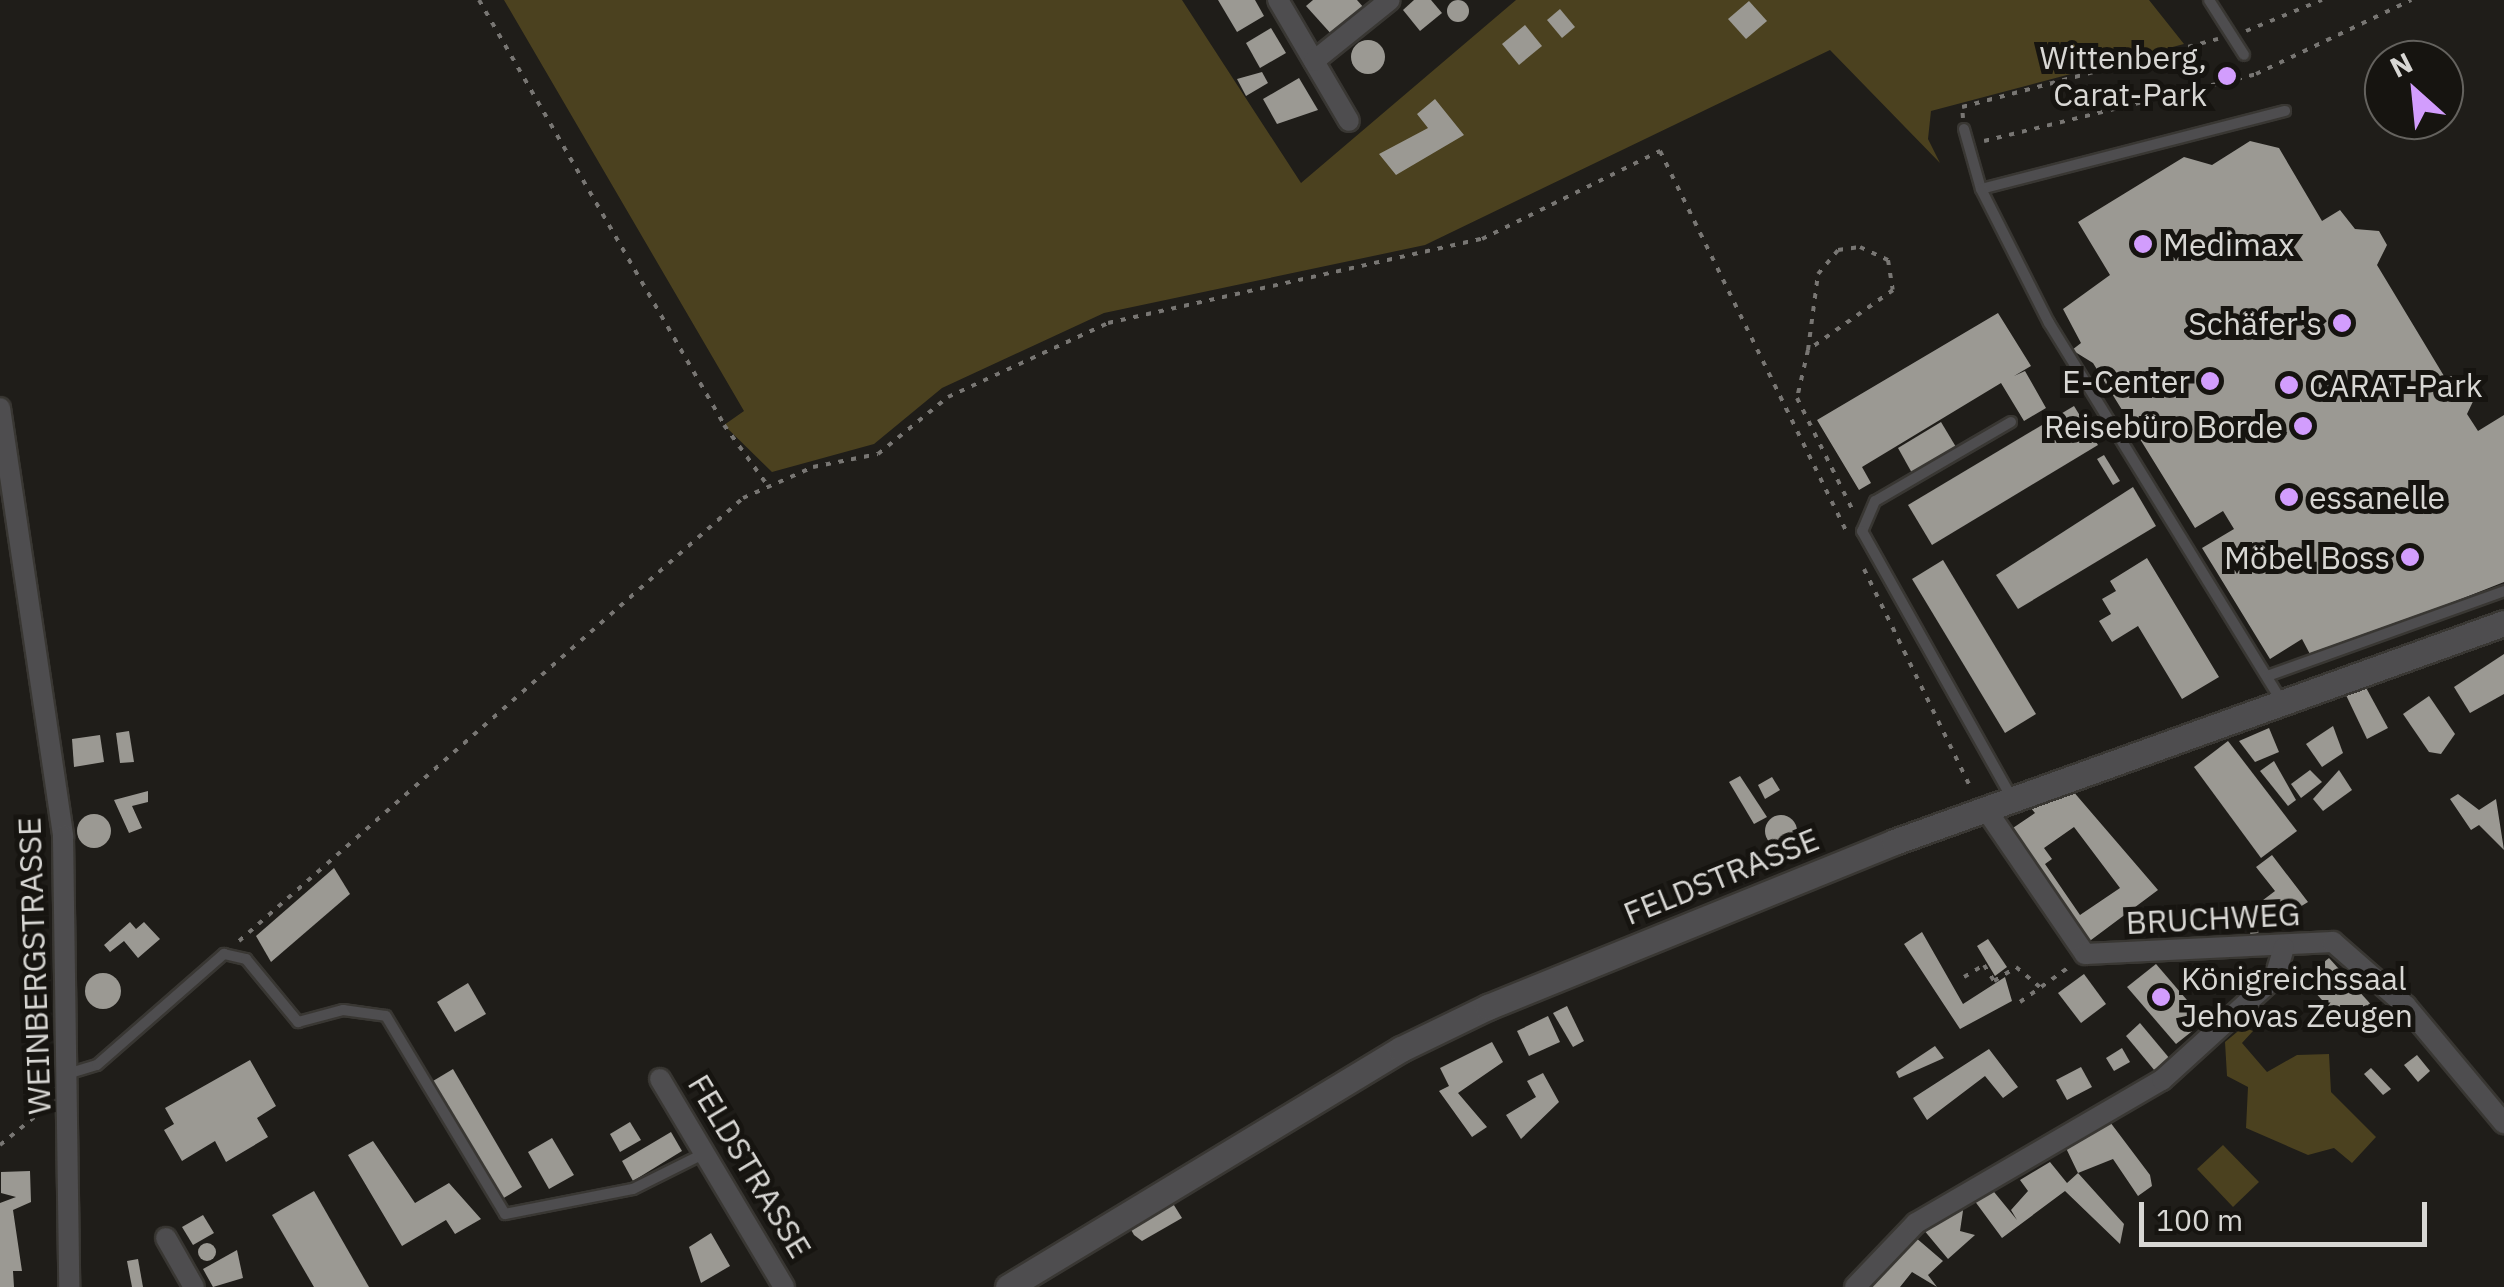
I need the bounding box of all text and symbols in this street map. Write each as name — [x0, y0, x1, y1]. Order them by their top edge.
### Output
place label: Wittenberg, Carat-Park — [2040, 39, 2207, 114]
north arrow — [2364, 40, 2464, 140]
text: N — [2384, 44, 2418, 86]
marker: Wittenberg, Carat-Park — [2216, 65, 2238, 87]
place label: Medimax — [2163, 225, 2294, 263]
marker: Medimax — [2132, 233, 2154, 255]
place label: Schäfer's — [2188, 304, 2322, 342]
marker: Schäfer's — [2331, 312, 2353, 334]
place label: E-Center — [2062, 362, 2190, 400]
place label: CARAT-Park — [2309, 366, 2483, 404]
marker: E-Center — [2199, 370, 2221, 392]
marker: CARAT-Park — [2278, 374, 2300, 396]
place label: Reisebüro Borde — [2044, 407, 2283, 445]
marker: Reisebüro Borde — [2292, 415, 2314, 437]
place label: essanelle — [2309, 478, 2445, 516]
marker: essanelle — [2278, 486, 2300, 508]
place label: Möbel Boss — [2224, 538, 2390, 576]
marker: Möbel Boss — [2399, 546, 2421, 568]
street label: WEINBERGSTRASSE — [10, 817, 58, 1115]
street label: FELDSTRASSE — [1618, 819, 1824, 933]
street label: BRUCHWEG — [2125, 894, 2301, 942]
place label: Königreichssaal Jehovas Zeugen — [2181, 960, 2413, 1035]
marker: Königreichssaal Jehovas Zeugen — [2150, 986, 2172, 1008]
street label: FELDSTRASSE — [680, 1067, 820, 1265]
scale bar — [2144, 1182, 2432, 1244]
text: 100 m — [2156, 1200, 2243, 1239]

